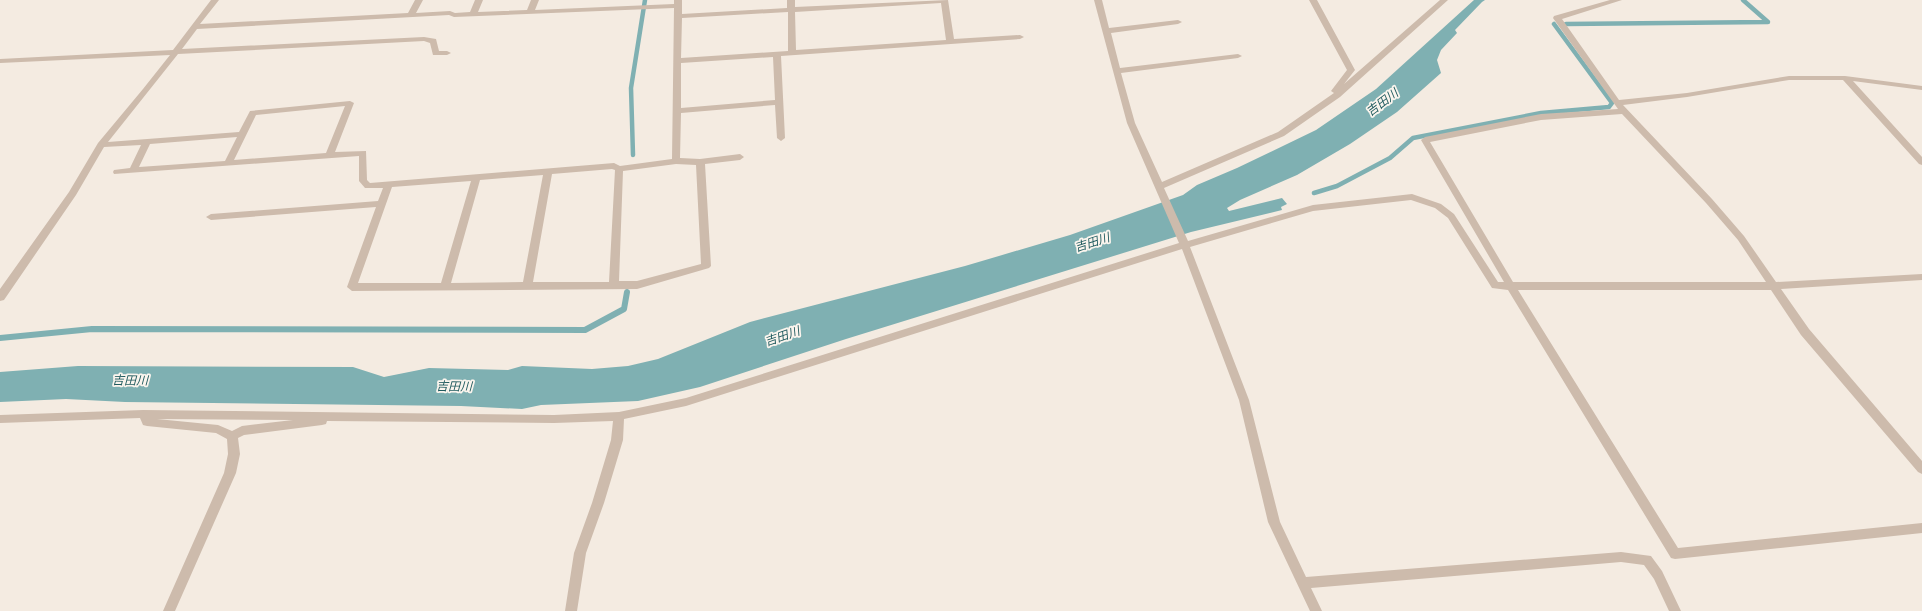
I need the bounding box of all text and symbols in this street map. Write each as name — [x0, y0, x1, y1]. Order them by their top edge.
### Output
water label: 吉田川 — [1363, 84, 1402, 119]
water label: 吉田川 — [1073, 229, 1113, 255]
water label: 吉田川 — [763, 322, 803, 349]
water label: 吉田川 — [112, 372, 150, 388]
water label: 吉田川 — [436, 378, 474, 394]

